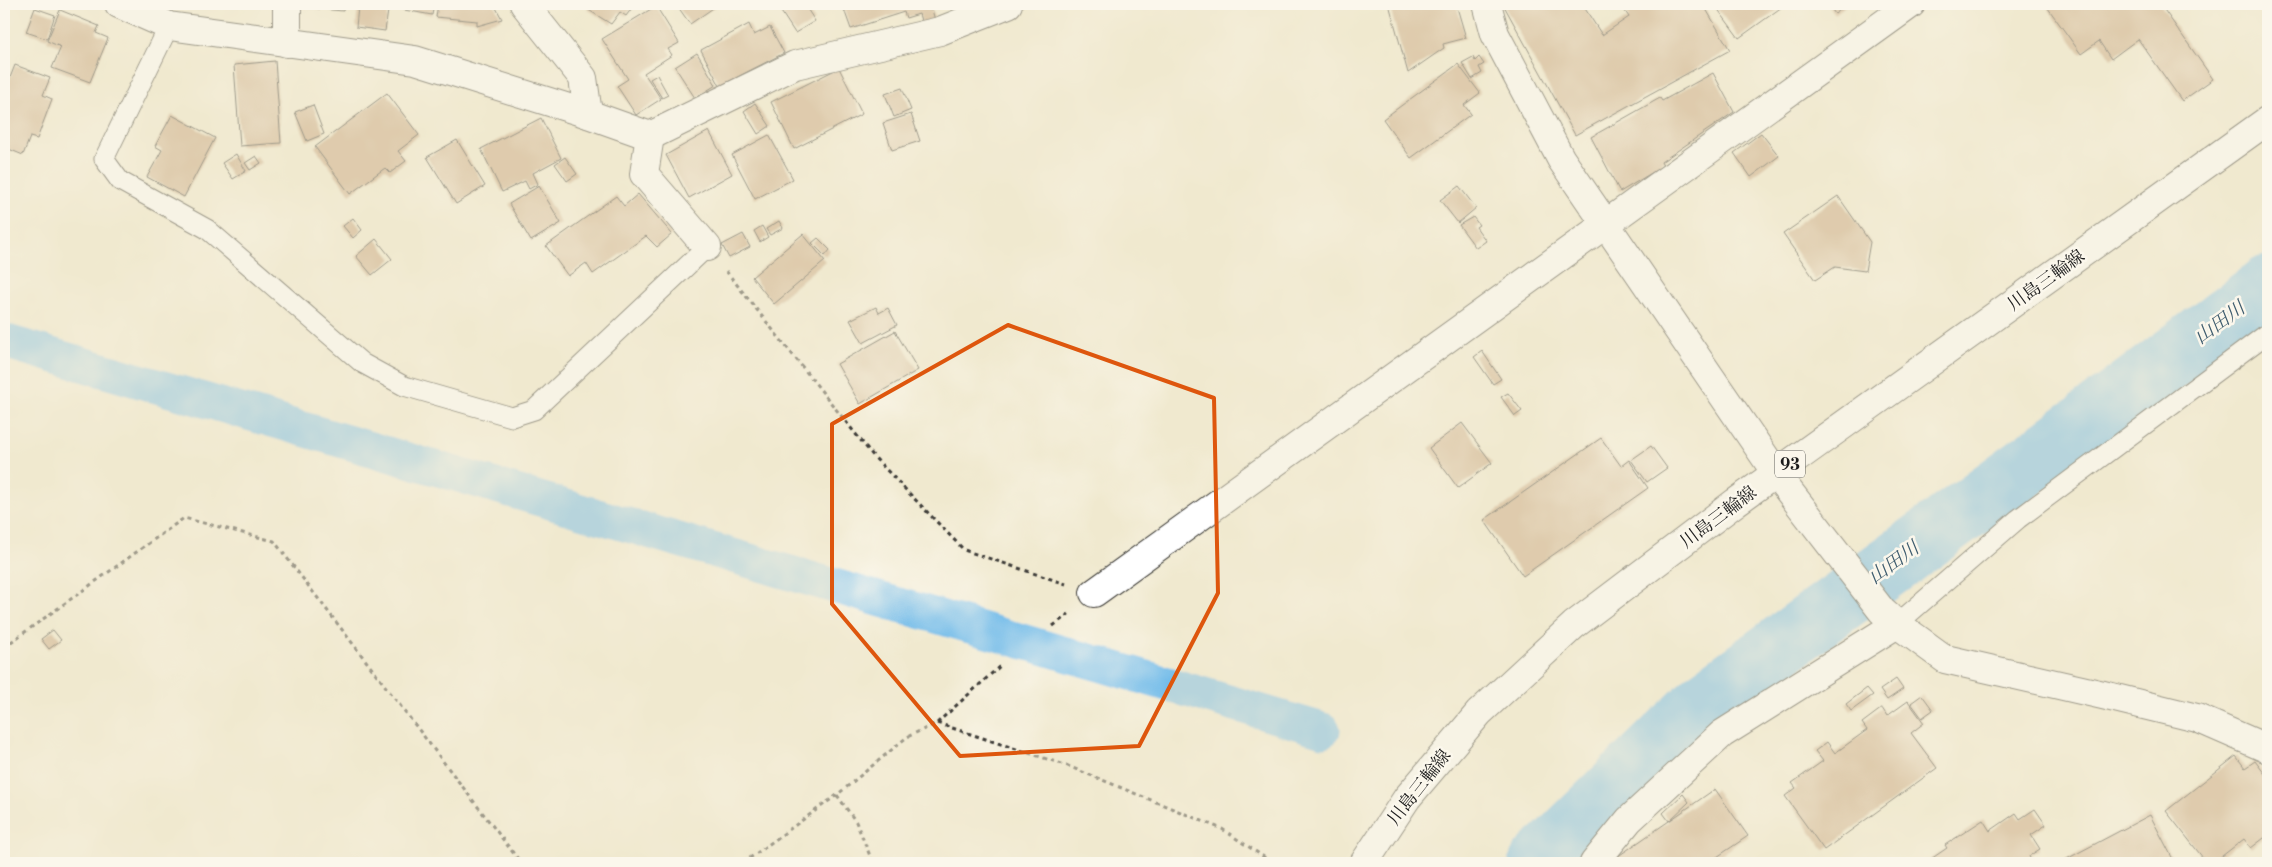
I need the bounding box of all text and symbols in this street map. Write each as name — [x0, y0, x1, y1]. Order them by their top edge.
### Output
street label: 川島三輪線 — [2003, 245, 2089, 316]
water label: 山田川 — [2189, 295, 2251, 349]
road number: 93 — [1775, 450, 1805, 478]
street label: 川島三輪線 — [1675, 481, 1761, 554]
water label: 山田川 — [1863, 535, 1925, 589]
street label: 川島三輪線 — [1383, 745, 1456, 830]

